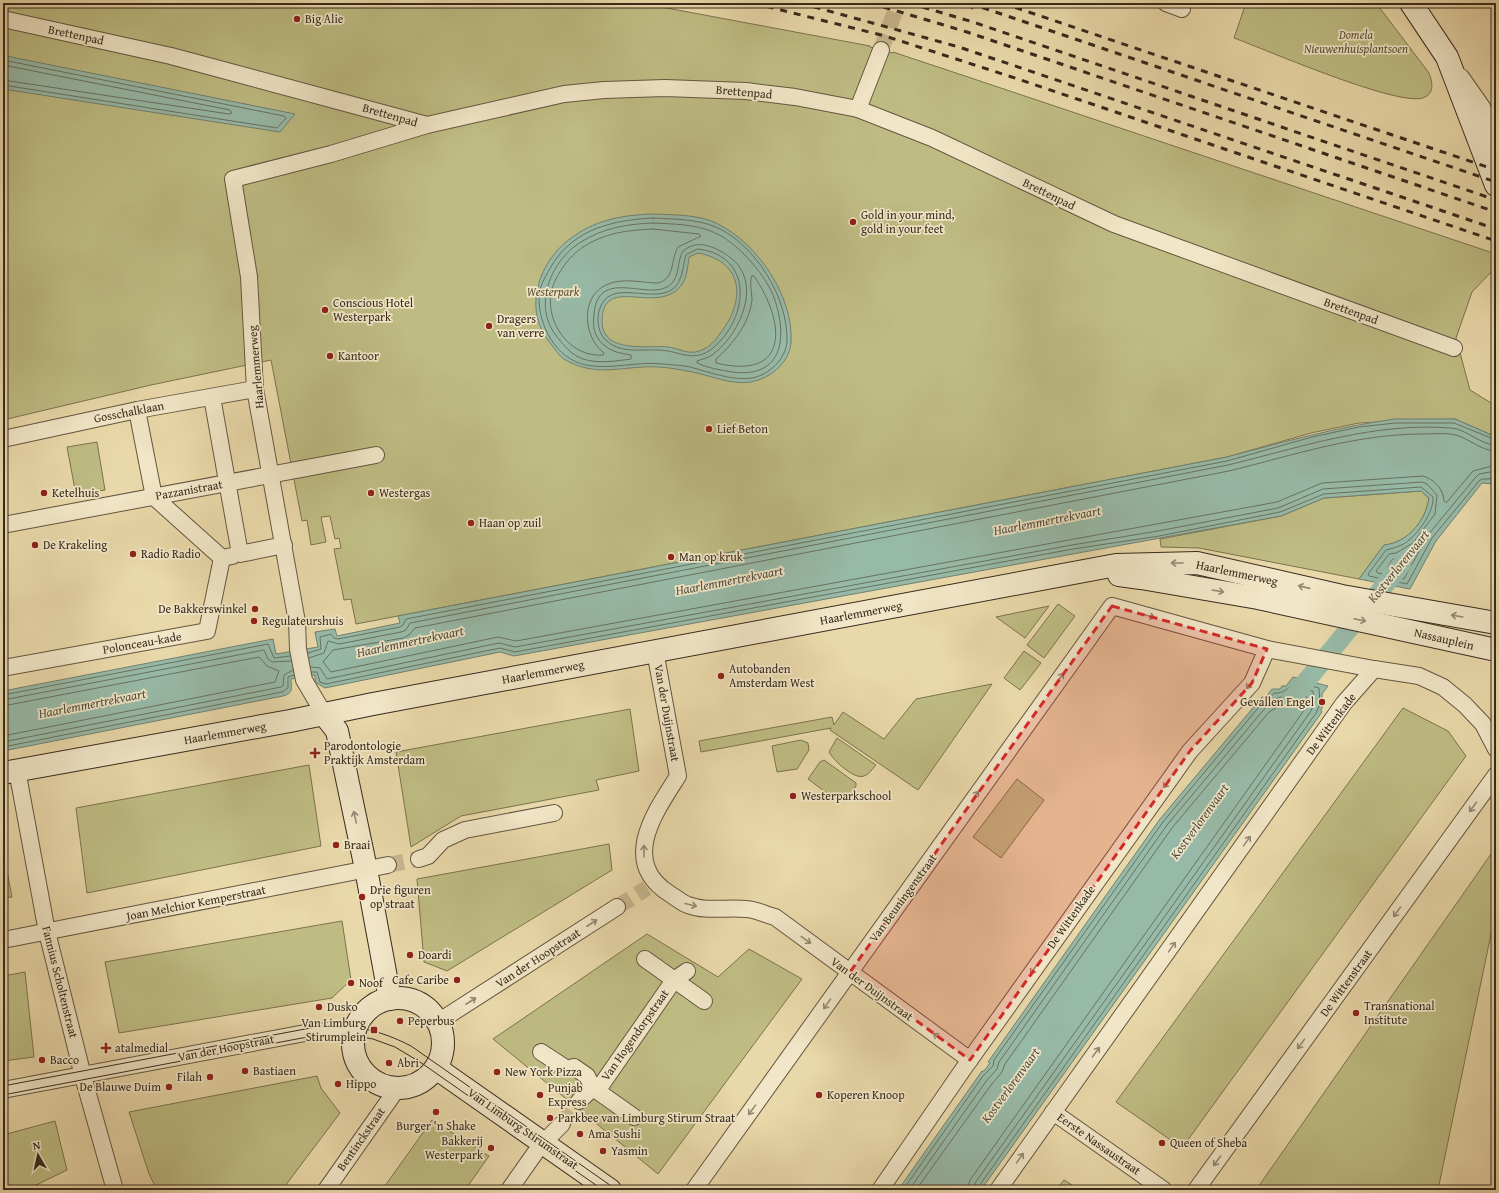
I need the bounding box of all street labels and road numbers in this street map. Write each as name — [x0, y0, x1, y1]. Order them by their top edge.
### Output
street label: Brettenpad — [47, 20, 106, 49]
street label: Brettenpad — [715, 81, 774, 102]
street label: Brettenpad — [361, 99, 420, 131]
street label: Brettenpad — [1020, 174, 1079, 214]
street label: Brettenpad — [1322, 293, 1381, 328]
street label: Haarlemmerweg — [243, 325, 268, 409]
street label: Gosschalklaan — [92, 396, 166, 427]
street label: Pazzanistraat — [154, 475, 225, 504]
street label: Haarlemmerweg — [1195, 556, 1280, 589]
street label: Haarlemmerweg — [818, 596, 903, 629]
street label: Nassauplein — [1413, 623, 1476, 654]
street label: Polonceau-kade — [101, 627, 183, 658]
street label: Haarlemmerweg — [500, 655, 585, 688]
street label: Van der Duijnstraat — [651, 663, 685, 764]
street label: De Wittenkade — [1302, 689, 1360, 758]
street label: Haarlemmerweg — [182, 717, 267, 748]
street label: Van Beuningenstraat — [865, 849, 941, 945]
street label: Joan Melchior Kemperstraat — [123, 880, 268, 925]
street label: De Wittenkade — [1042, 881, 1099, 952]
street label: Van der Hoopstraat — [492, 923, 584, 991]
street label: Fannius Scholtenstraat — [38, 924, 83, 1040]
street label: De Wittenstraat — [1315, 945, 1376, 1020]
street label: Van der Duijnstraat — [828, 953, 918, 1025]
street label: Van Hogendorpstraat — [597, 985, 673, 1084]
street label: Van der Hoopstraat — [176, 1030, 276, 1065]
street label: Van Limburg Stirumstraat — [465, 1084, 583, 1174]
street label: Bentinckstraat — [332, 1103, 389, 1174]
street label: Eerste Nassaustraat — [1054, 1108, 1145, 1179]

